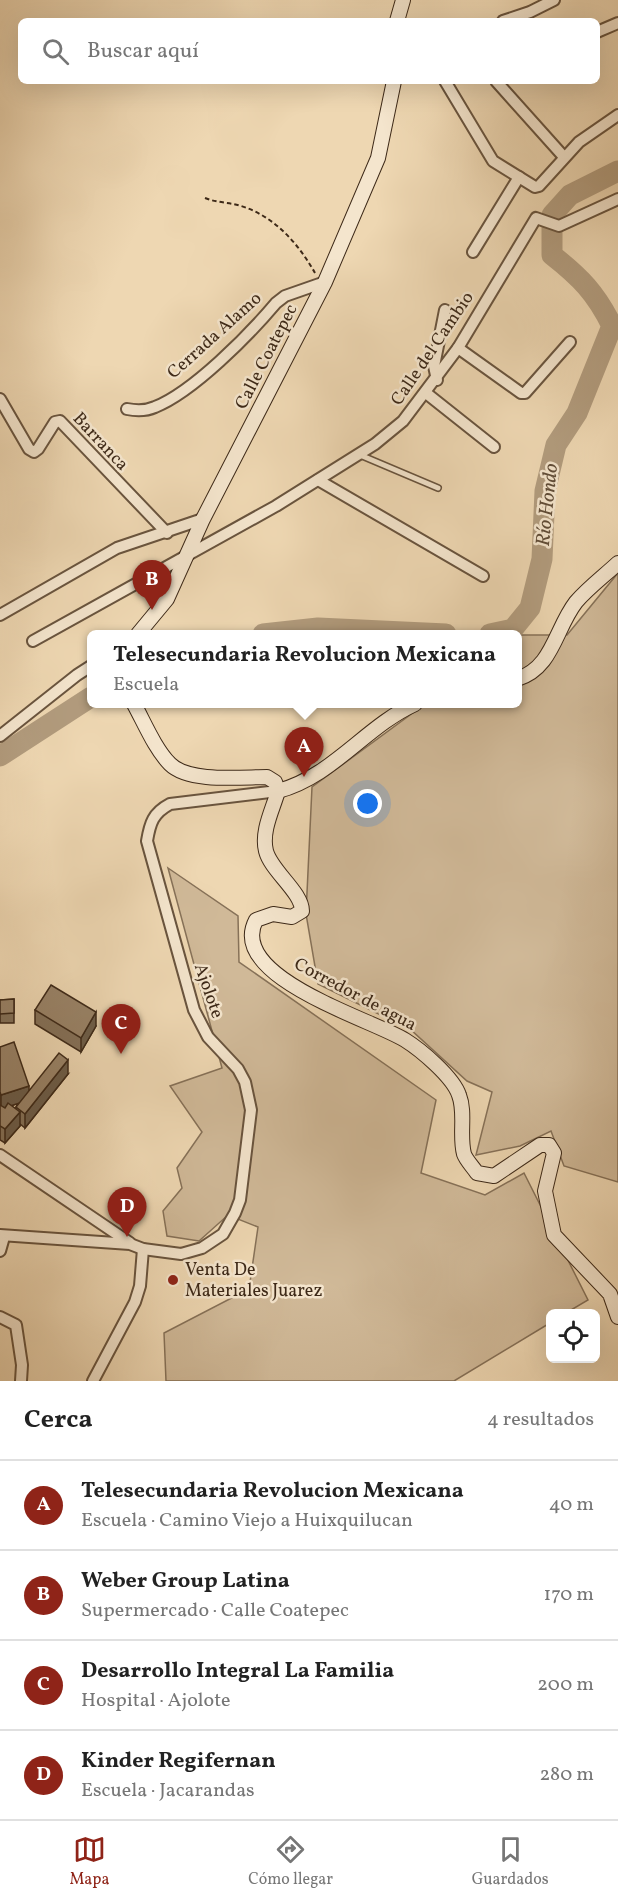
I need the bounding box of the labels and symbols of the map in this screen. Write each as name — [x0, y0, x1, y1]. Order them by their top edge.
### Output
street label: Cerrada Alamo — [162, 287, 268, 385]
street label: Calle del Cambio — [386, 287, 480, 411]
street label: Calle Coatepec — [230, 300, 304, 414]
street label: Barranca — [66, 407, 134, 477]
water label: Río Hondo — [530, 462, 566, 548]
pin: B — [132, 560, 172, 610]
pin: A — [284, 728, 324, 777]
your location — [353, 789, 382, 818]
street label: Corredor de agua — [289, 952, 421, 1038]
street label: Ajolote — [187, 960, 229, 1022]
pin: C — [102, 1004, 140, 1054]
pin: D — [108, 1188, 146, 1237]
place label: Venta De Materiales Juarez — [185, 1258, 322, 1304]
marker: Venta De Materiales Juarez — [166, 1273, 180, 1287]

